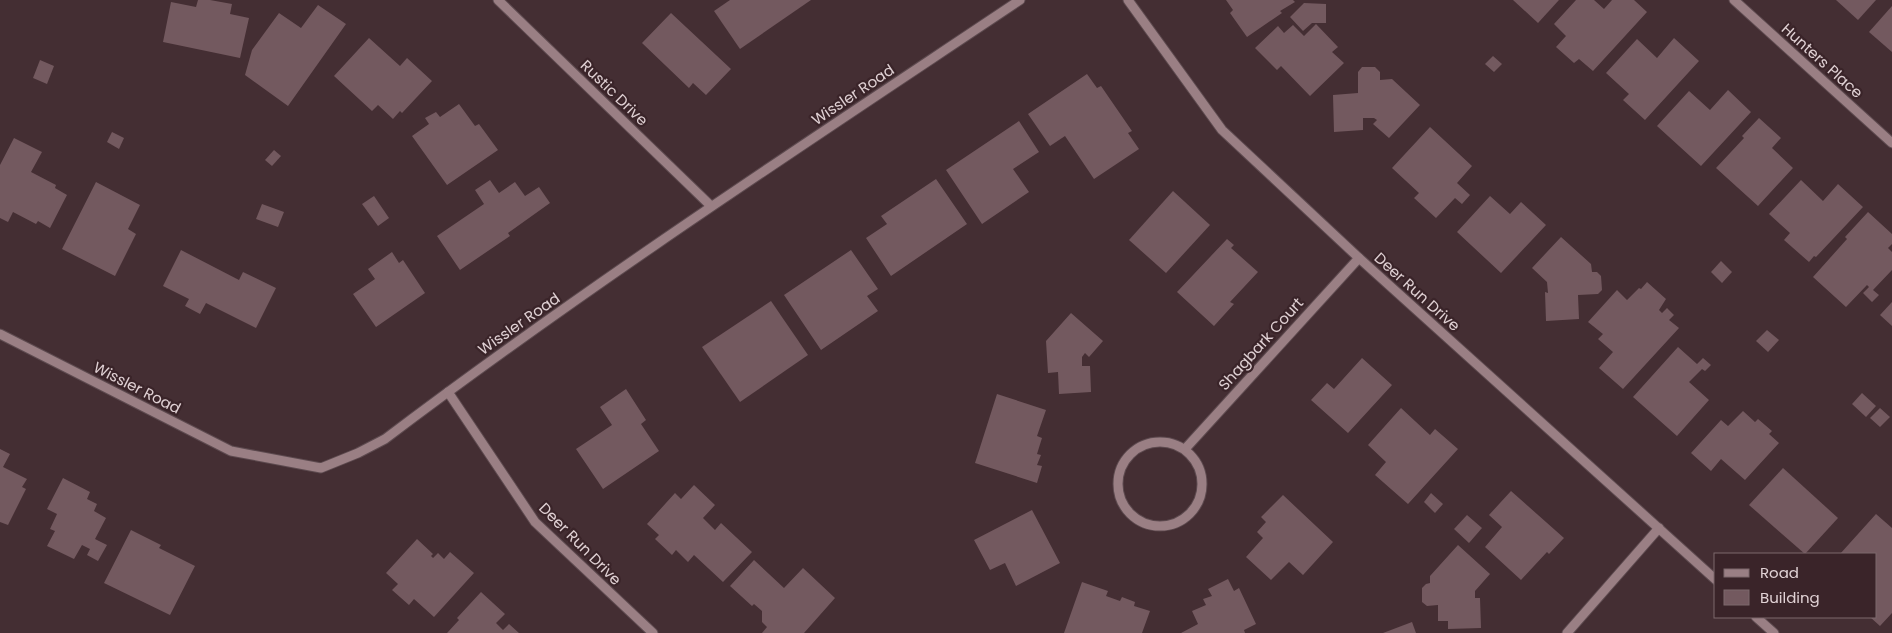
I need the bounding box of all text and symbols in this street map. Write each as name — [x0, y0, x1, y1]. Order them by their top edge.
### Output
street label: Hunters Place — [1777, 18, 1868, 103]
street label: Rustic Drive — [576, 55, 653, 130]
street label: Wissler Road — [807, 59, 898, 130]
street label: Deer Run Drive — [1370, 247, 1465, 336]
street label: Wissler Road — [474, 288, 564, 360]
street label: Shagbark Court — [1213, 293, 1308, 395]
street label: Wissler Road — [90, 356, 185, 419]
street label: Deer Run Drive — [534, 498, 626, 590]
legend — [1714, 553, 1877, 618]
text: Road — [1760, 562, 1799, 583]
text: Building — [1760, 587, 1820, 608]

